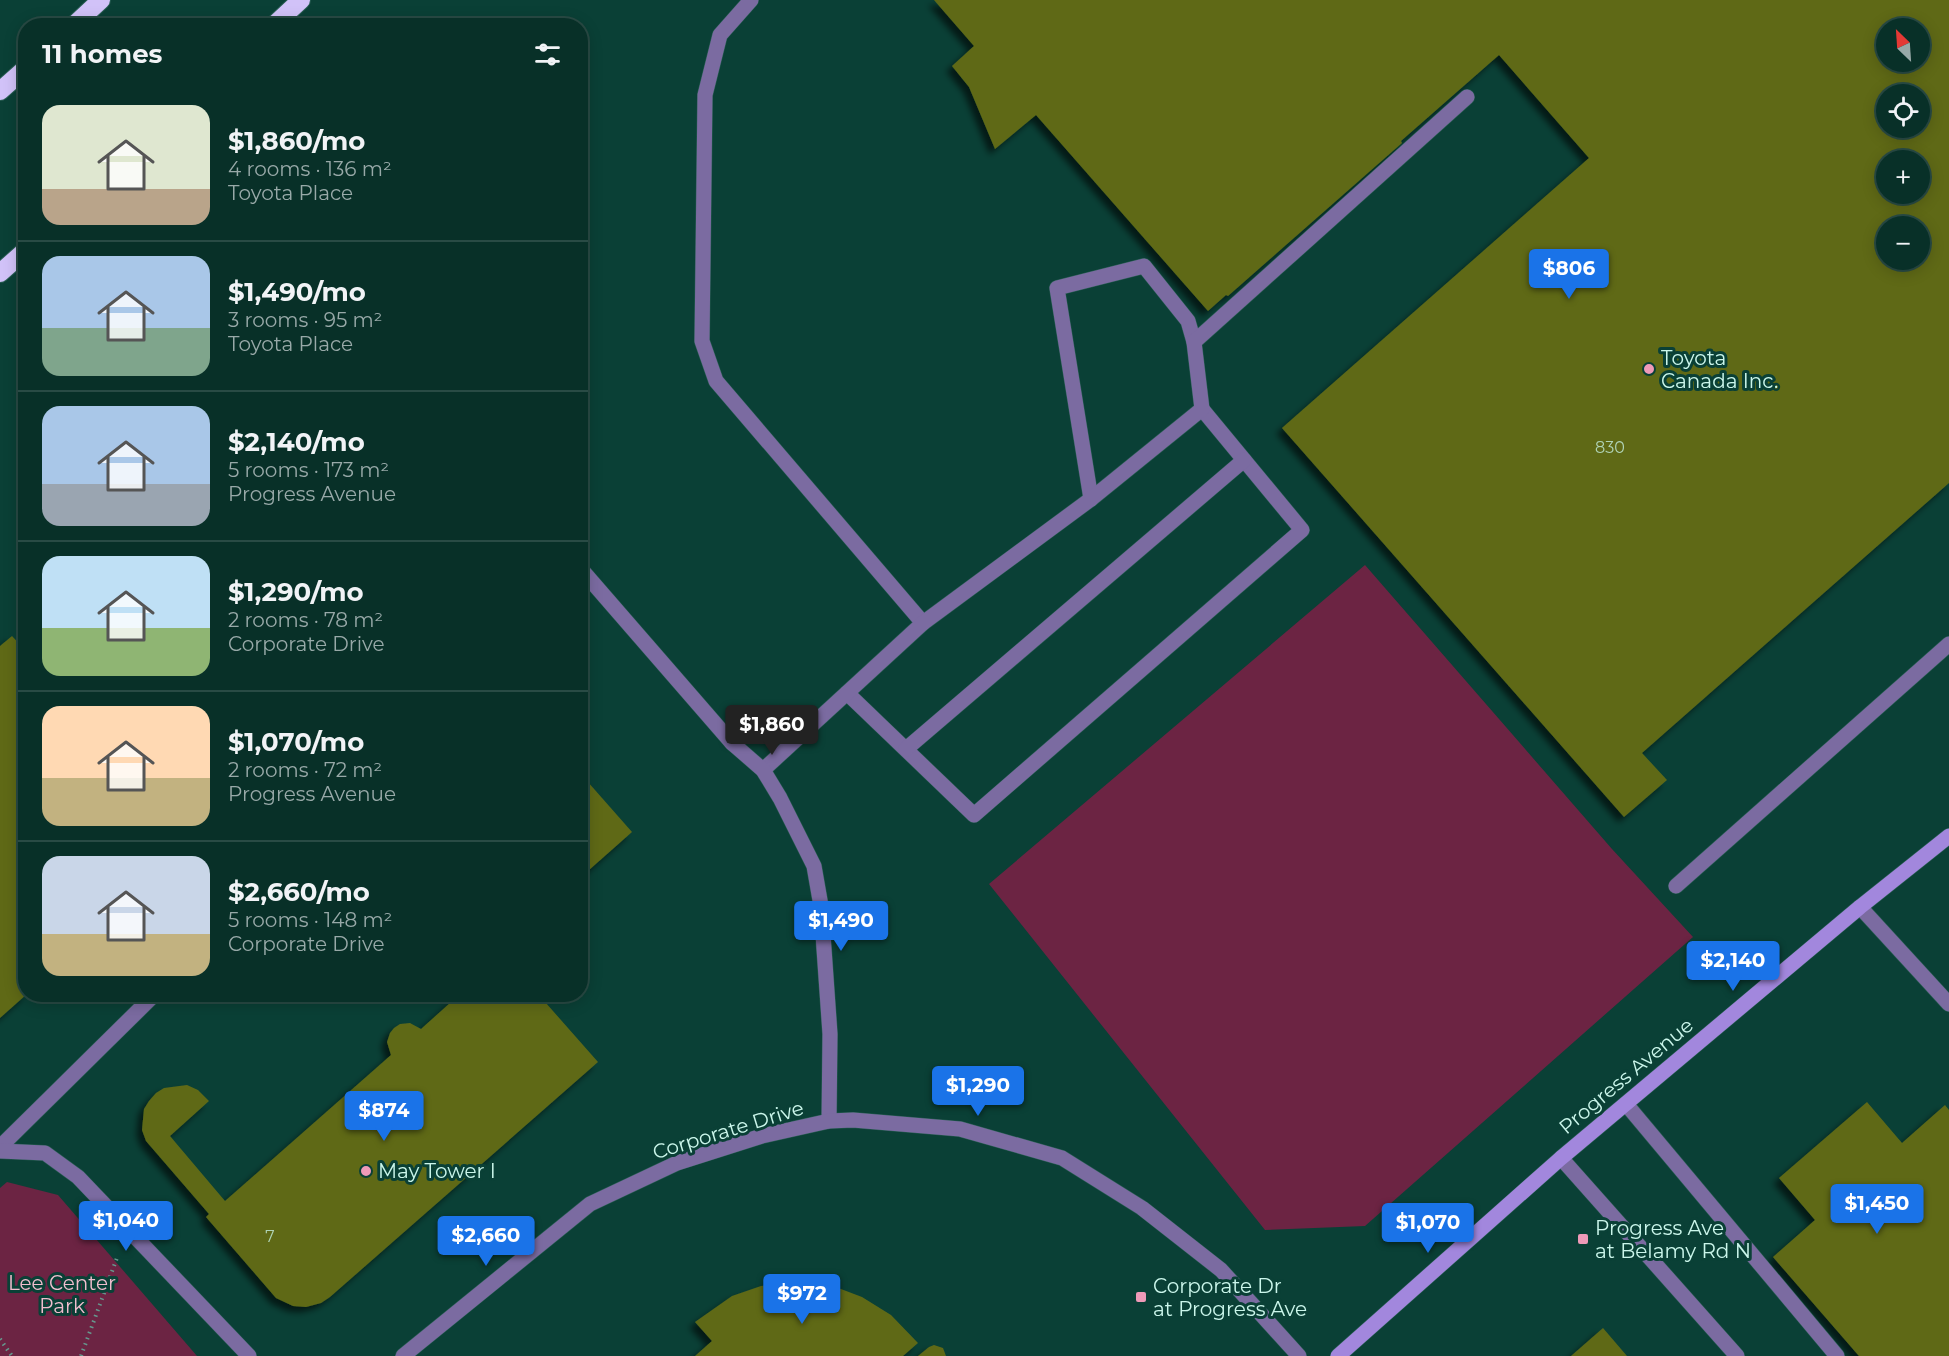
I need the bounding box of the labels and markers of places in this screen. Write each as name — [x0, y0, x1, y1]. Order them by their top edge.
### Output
pin: $806 — [1533, 249, 1605, 300]
place label: Toyota Canada Inc. — [1661, 346, 1778, 393]
marker: Toyota Canada Inc. — [1642, 362, 1656, 376]
pin: $1,860 — [723, 705, 821, 756]
pin: $1,490 — [792, 901, 890, 952]
pin: $2,140 — [1684, 941, 1782, 992]
pin: $1,290 — [929, 1066, 1027, 1117]
pin: $874 — [348, 1091, 420, 1142]
place label: May Tower I — [378, 1159, 496, 1183]
marker: May Tower I — [359, 1164, 373, 1178]
pin: $1,450 — [1828, 1184, 1926, 1235]
pin: $1,040 — [77, 1201, 175, 1252]
pin: $1,070 — [1379, 1203, 1477, 1254]
pin: $2,660 — [437, 1216, 535, 1267]
place label: Progress Ave at Belamy Rd N — [1595, 1216, 1751, 1263]
marker: Progress Ave at Belamy Rd N — [1576, 1232, 1590, 1246]
pin: $972 — [766, 1274, 838, 1325]
place label: Corporate Dr at Progress Ave — [1153, 1274, 1307, 1321]
marker: Corporate Dr at Progress Ave — [1134, 1290, 1148, 1304]

